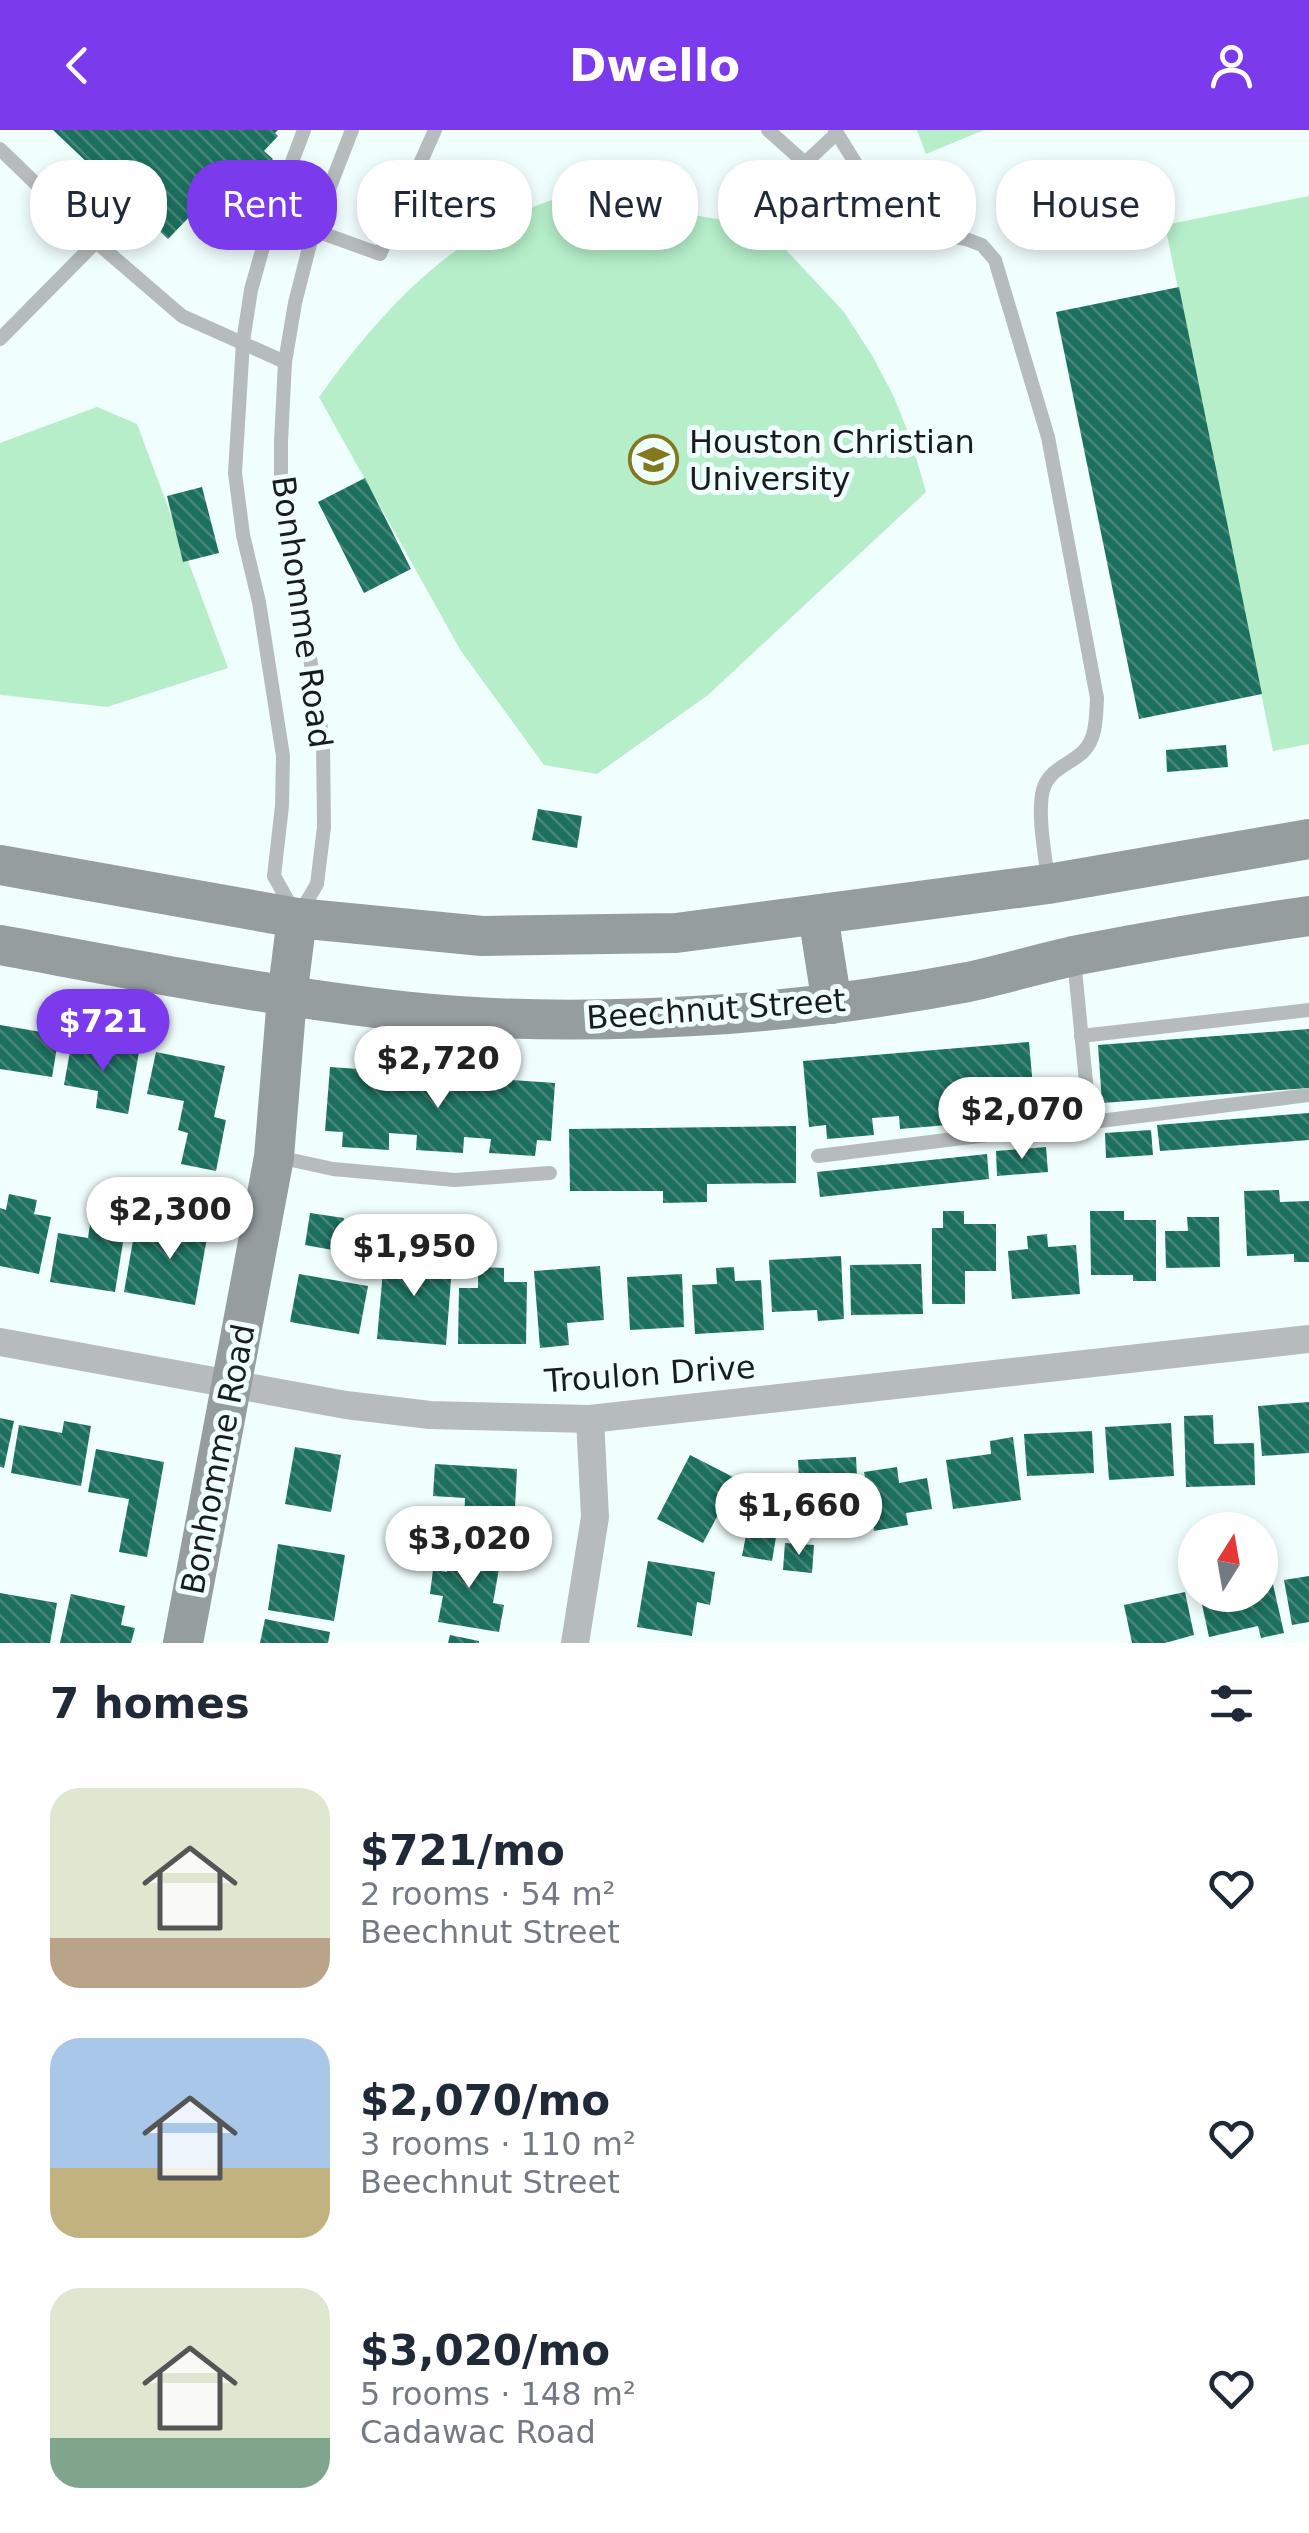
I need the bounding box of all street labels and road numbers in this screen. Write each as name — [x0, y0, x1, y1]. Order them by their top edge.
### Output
street label: Bonhomme Road — [264, 474, 340, 750]
street label: Beechnut Street — [585, 981, 847, 1037]
street label: Bonhomme Road — [173, 1321, 263, 1597]
street label: Troulon Drive — [542, 1348, 757, 1400]

